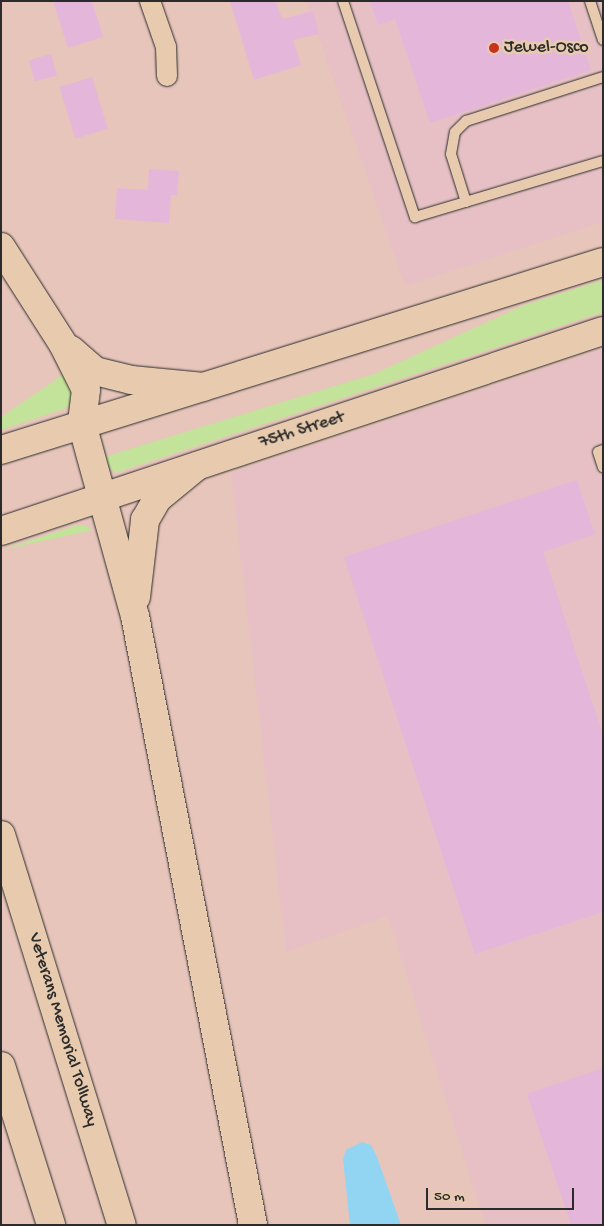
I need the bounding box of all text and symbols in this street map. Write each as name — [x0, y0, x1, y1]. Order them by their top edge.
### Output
place label: Jewel-Osco — [504, 37, 589, 59]
marker: Jewel-Osco — [488, 42, 500, 54]
street label: 75th Street — [257, 407, 347, 455]
street label: Veterans Memorial Tollway — [22, 931, 102, 1129]
scale bar — [429, 1178, 576, 1210]
text: 50 m — [434, 1188, 465, 1206]

